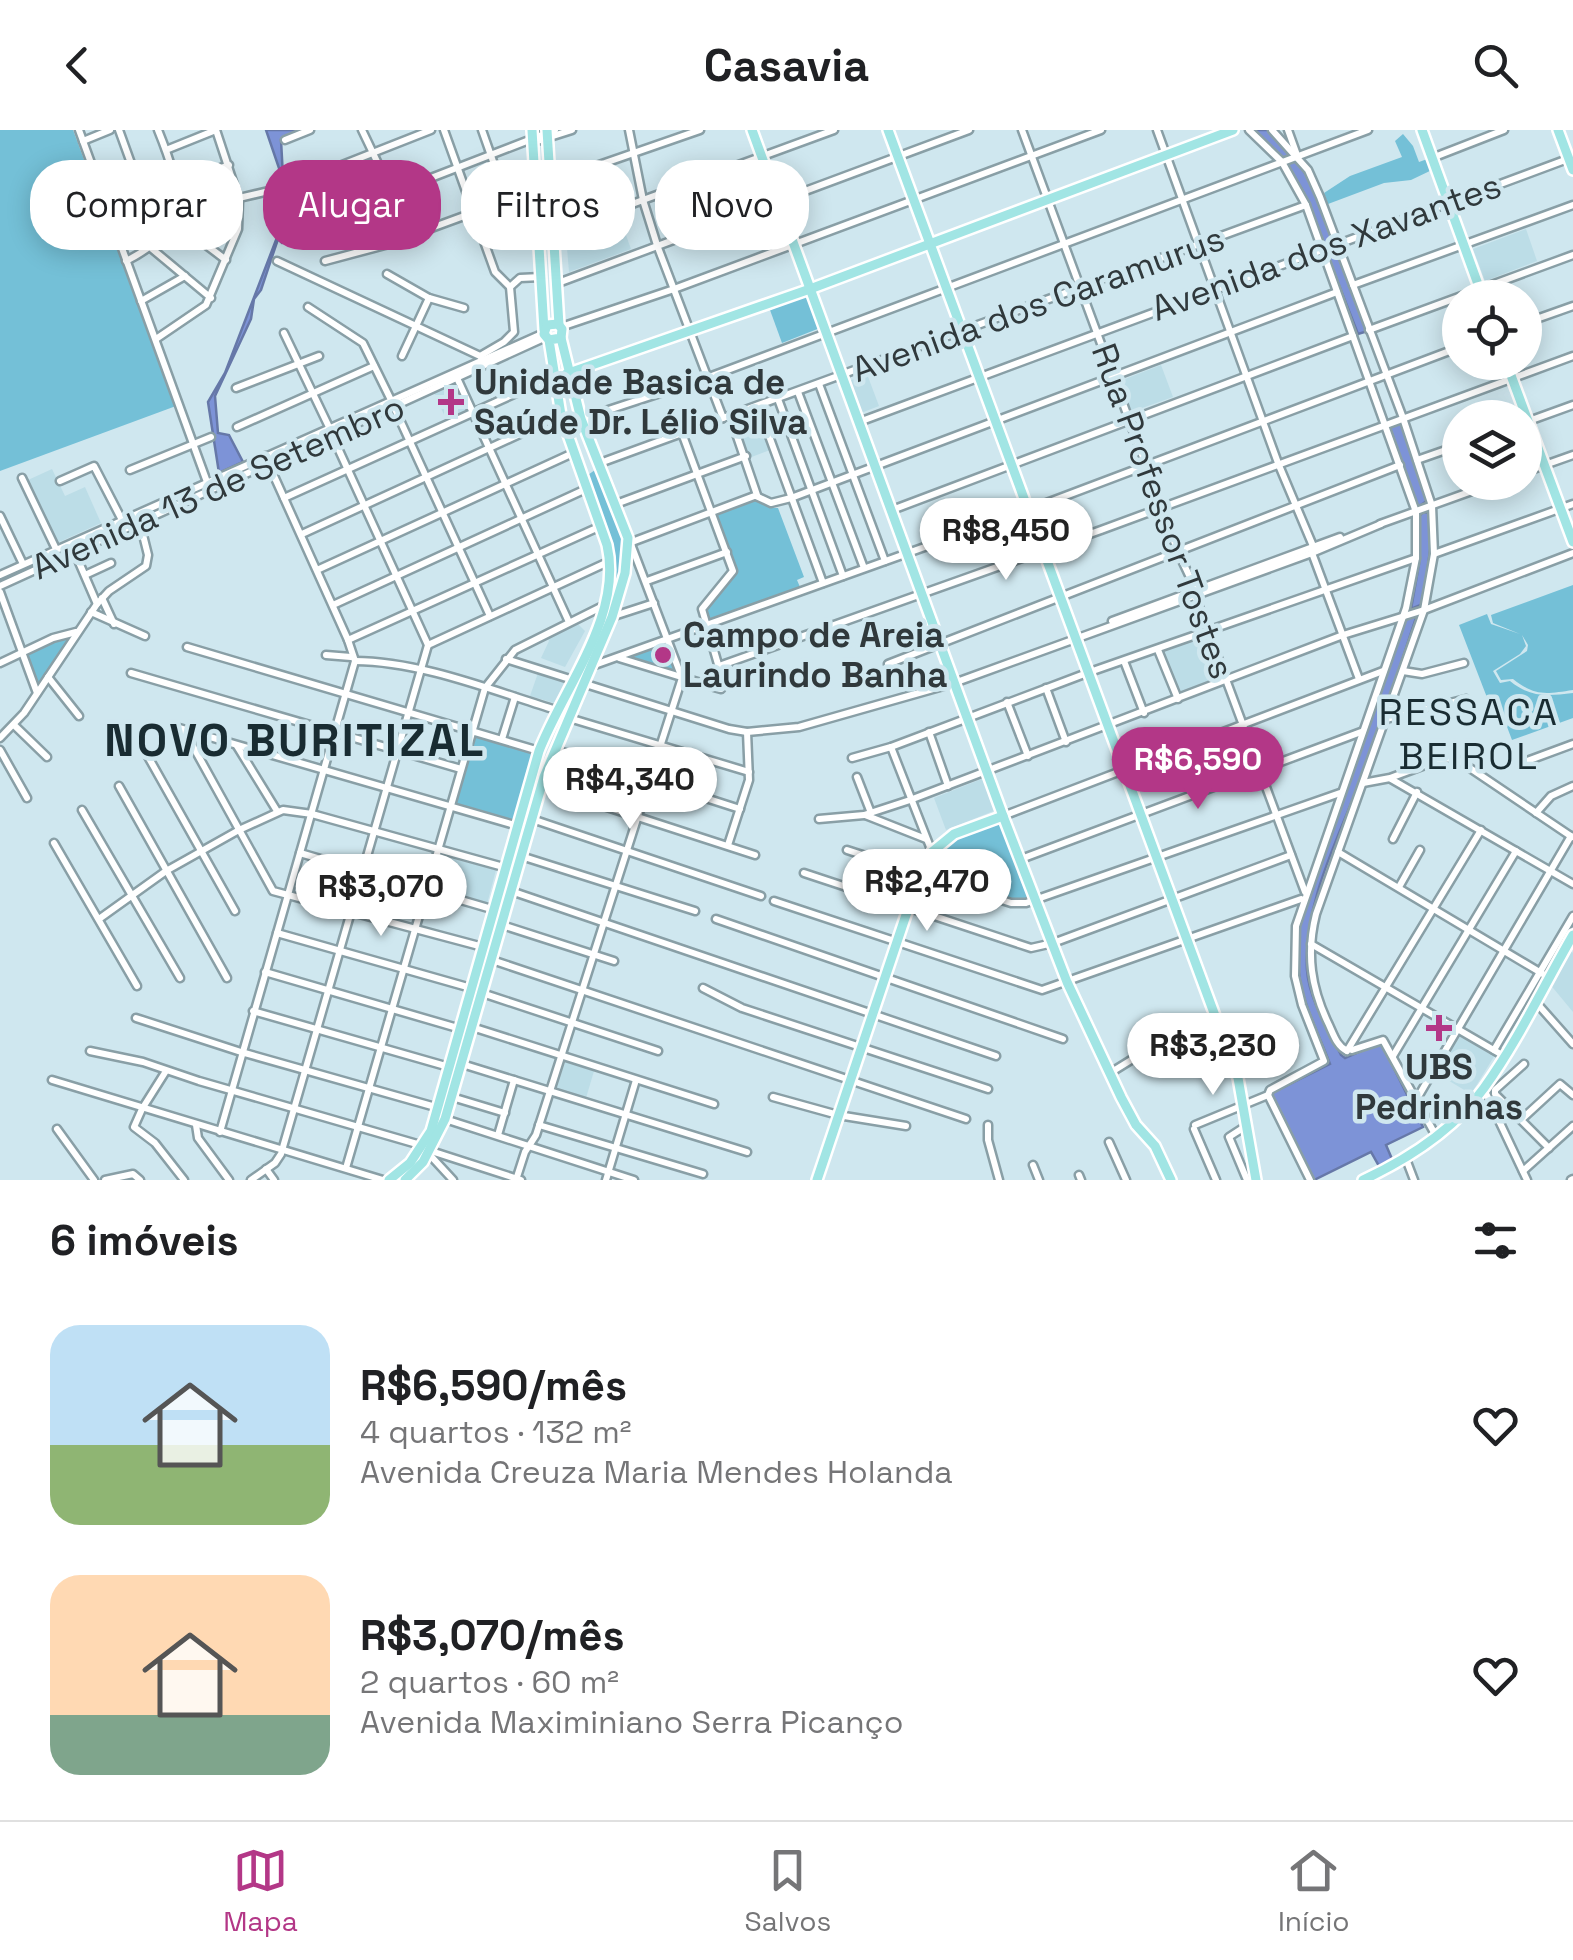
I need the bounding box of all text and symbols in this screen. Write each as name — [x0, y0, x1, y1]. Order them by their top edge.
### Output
text: Casavia — [704, 37, 869, 94]
icon: back — [50, 38, 105, 93]
icon: search — [1468, 38, 1523, 93]
chip: Comprar — [30, 160, 243, 250]
chip: Alugar — [263, 160, 441, 250]
chip: Filtros — [461, 160, 635, 250]
chip: Novo — [655, 160, 809, 250]
street label: Avenida dos Xavantes — [1145, 163, 1507, 331]
street label: Avenida dos Caramurus — [846, 216, 1230, 392]
map controls — [1442, 280, 1542, 500]
button: locate — [1442, 280, 1542, 380]
street label: Rua Professor Tostes — [1082, 337, 1244, 685]
place label: Unidade Basica de Saúde Dr. Lélio Silva — [474, 360, 807, 444]
street label: Avenida 13 de Setembro — [25, 385, 411, 589]
marker: Unidade Basica de Saúde Dr. Lélio Silva — [438, 389, 464, 415]
button: layers — [1442, 400, 1542, 500]
pin: R$8,450 — [914, 498, 1098, 583]
text: R$8,450 — [942, 510, 1070, 550]
place label: Campo de Areia Laurindo Banha — [683, 613, 947, 697]
marker: Campo de Areia Laurindo Banha — [652, 644, 674, 666]
district label: RESSACA BEIROL — [1378, 688, 1560, 780]
district label: NOVO BURITIZAL — [104, 712, 486, 769]
pin: R$6,590 — [1106, 727, 1290, 812]
text: R$6,590 — [1134, 739, 1262, 779]
pin: R$4,340 — [538, 747, 722, 832]
text: R$4,340 — [565, 759, 695, 799]
pin: R$2,470 — [835, 849, 1019, 934]
pin: R$3,070 — [289, 854, 473, 939]
text: R$2,470 — [864, 861, 990, 901]
text: R$3,070 — [318, 866, 444, 906]
pin: R$3,230 — [1121, 1013, 1305, 1098]
marker: UBS Pedrinhas — [1426, 1015, 1452, 1041]
text: R$3,230 — [1149, 1025, 1277, 1065]
place label: UBS Pedrinhas — [1355, 1045, 1523, 1129]
icon: filters — [1468, 1213, 1523, 1268]
text: 6 imóveis — [50, 1214, 239, 1267]
text: R$6,590/mês — [360, 1359, 627, 1412]
icon: home — [130, 1365, 250, 1485]
icon: heart — [1468, 1398, 1523, 1453]
text: 4 quartos · 132 m² — [360, 1412, 632, 1452]
text: Avenida Creuza Maria Mendes Holanda — [360, 1452, 953, 1492]
text: R$3,070/mês — [360, 1609, 624, 1662]
icon: home — [130, 1615, 250, 1735]
icon: heart — [1468, 1648, 1523, 1703]
text: 2 quartos · 60 m² — [360, 1662, 619, 1702]
text: Avenida Maximiniano Serra Picanço — [360, 1702, 903, 1742]
tab: Mapa — [223, 1843, 298, 1939]
tab: Salvos — [744, 1843, 831, 1939]
tab: Início — [1278, 1843, 1350, 1939]

